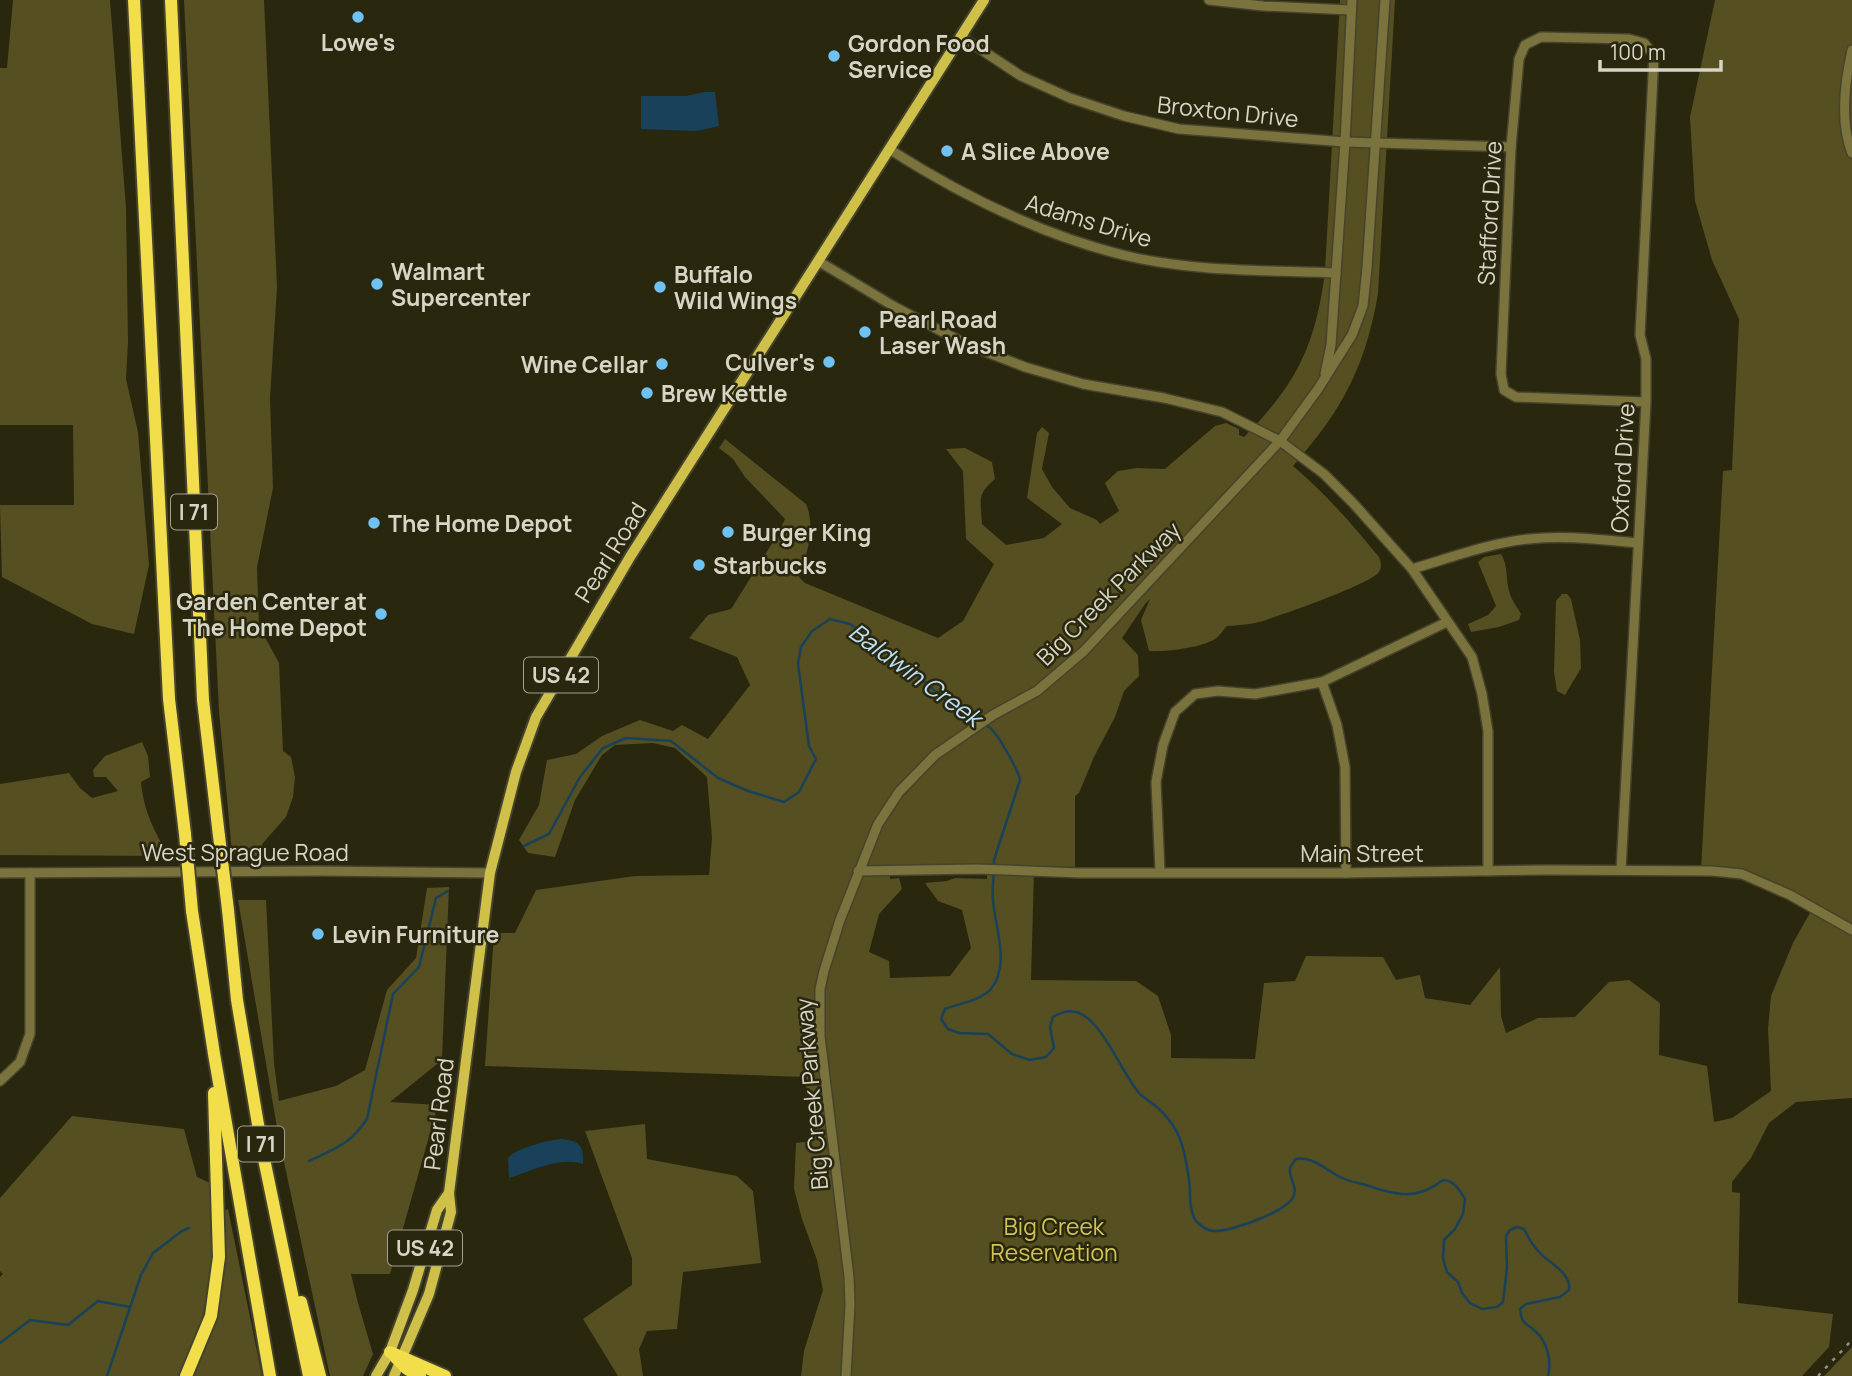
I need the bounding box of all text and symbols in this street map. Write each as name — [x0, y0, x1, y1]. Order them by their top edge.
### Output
marker: Lowe's — [350, 9, 366, 25]
place label: Lowe's — [321, 26, 395, 58]
place label: Gordon Food Service — [848, 27, 990, 85]
scale bar — [1600, 28, 1721, 72]
text: 100 m — [1610, 38, 1666, 66]
marker: Gordon Food Service — [826, 48, 842, 64]
street label: Broxton Drive — [1156, 88, 1300, 134]
place label: A Slice Above — [961, 135, 1110, 167]
street label: Stafford Drive — [1469, 140, 1509, 286]
marker: A Slice Above — [939, 143, 955, 159]
street label: Adams Drive — [1022, 186, 1156, 254]
place label: Walmart Supercenter — [391, 255, 531, 313]
place label: Buffalo Wild Wings — [674, 258, 797, 316]
marker: Walmart Supercenter — [369, 276, 385, 292]
marker: Buffalo Wild Wings — [652, 279, 668, 295]
place label: Pearl Road Laser Wash — [879, 303, 1006, 361]
marker: Pearl Road Laser Wash — [857, 324, 873, 340]
place label: Culver's — [725, 346, 815, 378]
place label: Wine Cellar — [521, 348, 648, 380]
marker: Culver's — [821, 354, 837, 370]
marker: Wine Cellar — [654, 356, 670, 372]
place label: Brew Kettle — [661, 377, 788, 409]
marker: Brew Kettle — [639, 385, 655, 401]
street label: Oxford Drive — [1603, 402, 1641, 534]
road number: I 71 — [171, 494, 217, 530]
street label: Pearl Road — [567, 496, 653, 608]
place label: The Home Depot — [388, 507, 572, 539]
street label: Big Creek Parkway — [1029, 514, 1187, 672]
marker: The Home Depot — [366, 515, 382, 531]
place label: Burger King — [742, 516, 871, 548]
marker: Burger King — [720, 524, 736, 540]
place label: Starbucks — [713, 549, 827, 581]
marker: Starbucks — [691, 557, 707, 573]
place label: Garden Center at The Home Depot — [176, 585, 367, 643]
marker: Garden Center at The Home Depot — [373, 606, 389, 622]
water label: Baldwin Creek — [843, 615, 992, 735]
road number: US 42 — [524, 658, 598, 692]
street label: West Sprague Road — [141, 836, 349, 868]
street label: Main Street — [1300, 837, 1424, 869]
place label: Levin Furniture — [332, 918, 500, 950]
marker: Levin Furniture — [310, 926, 326, 942]
street label: Big Creek Parkway — [787, 997, 835, 1191]
street label: Pearl Road — [415, 1056, 461, 1172]
road number: I 71 — [238, 1126, 284, 1162]
park label: Big Creek Reservation — [990, 1210, 1118, 1268]
road number: US 42 — [388, 1230, 462, 1266]

